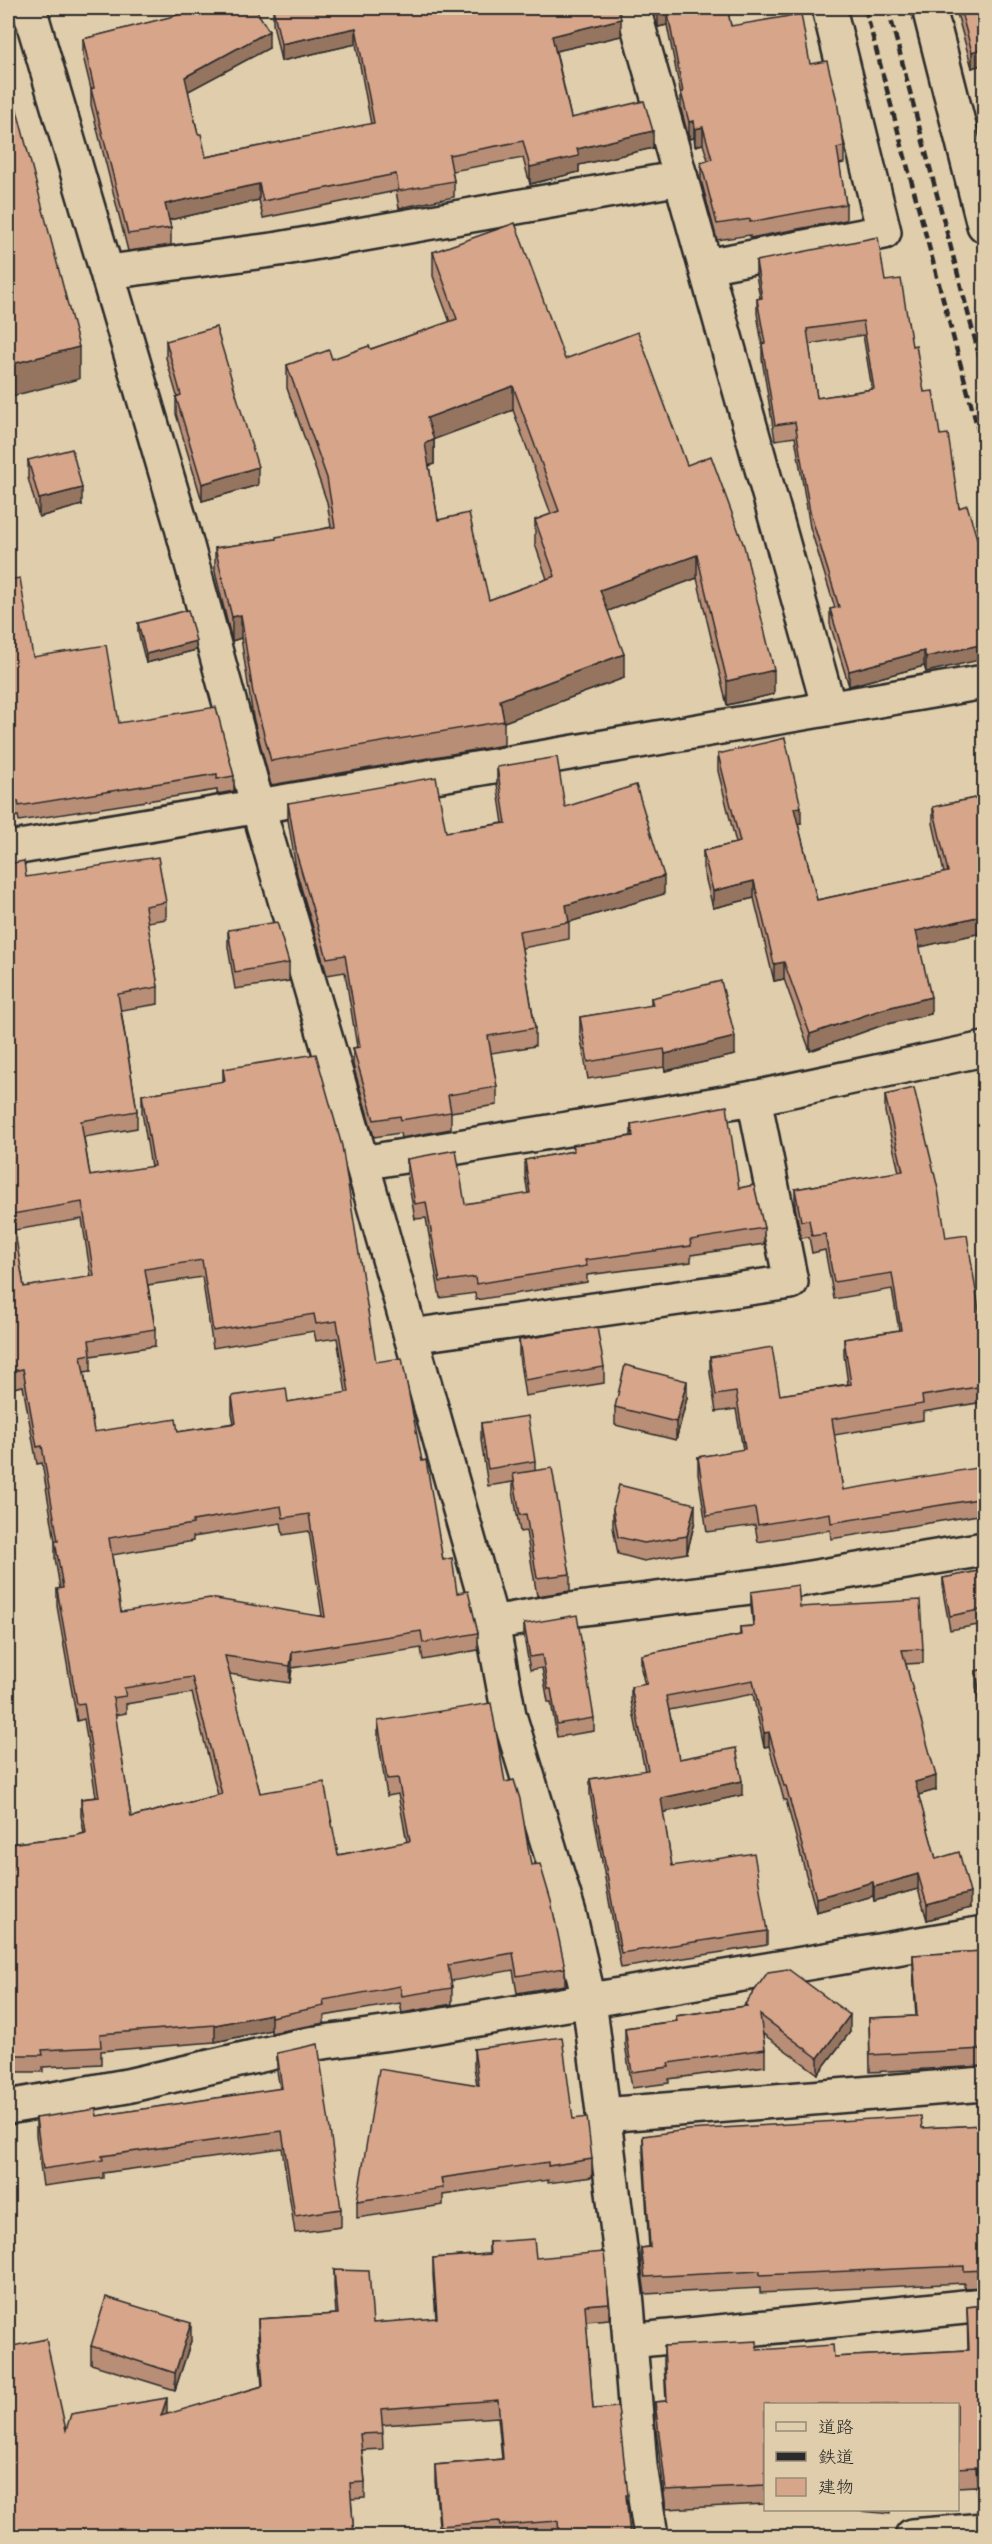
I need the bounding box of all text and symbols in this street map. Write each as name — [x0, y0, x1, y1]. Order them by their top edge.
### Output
legend — [764, 2403, 959, 2511]
text: 道路 — [818, 2411, 854, 2443]
text: 鉄道 — [818, 2441, 854, 2473]
text: 建物 — [818, 2471, 854, 2503]

